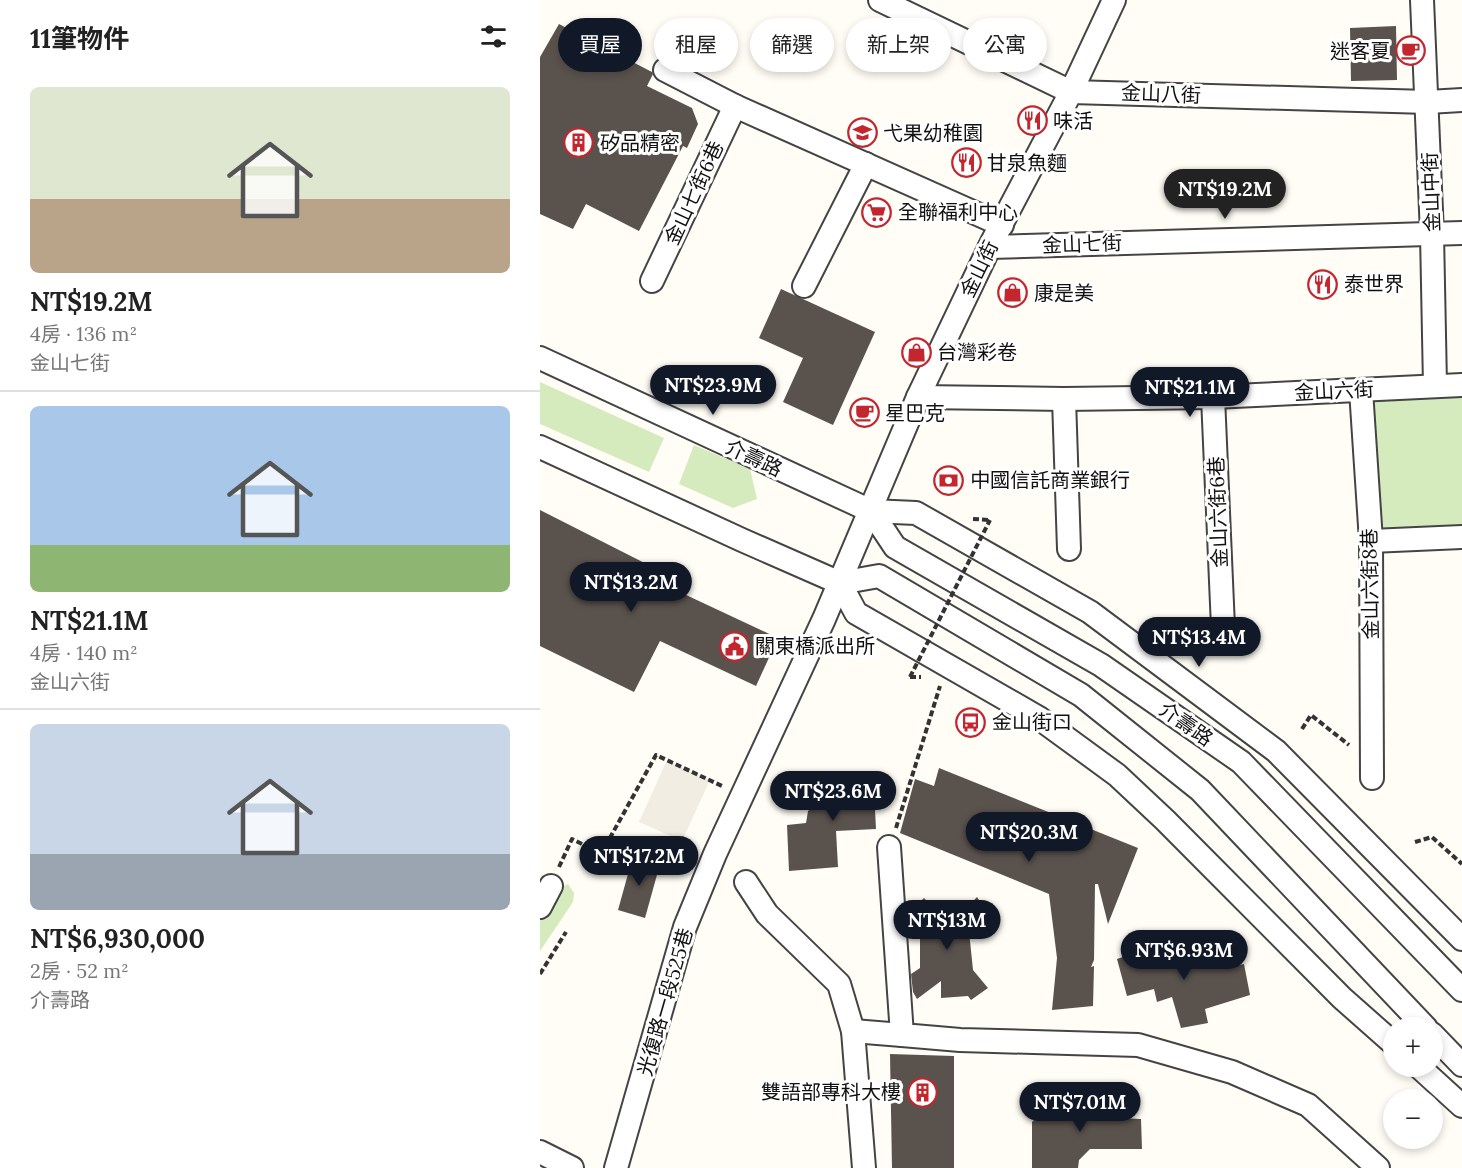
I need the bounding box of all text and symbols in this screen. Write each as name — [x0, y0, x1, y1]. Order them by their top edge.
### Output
chip: 買屋 — [558, 18, 642, 72]
chip: 租屋 — [654, 18, 738, 72]
chip: 篩選 — [750, 18, 834, 72]
chip: 新上架 — [846, 18, 951, 72]
chip: 公寓 — [963, 18, 1047, 72]
icon: filters — [477, 20, 510, 53]
text: 11筆物件 — [30, 22, 129, 55]
cafe icon: 迷客夏 — [1395, 35, 1427, 67]
place label: 迷客夏 — [1330, 38, 1390, 63]
street label: 金山八街 — [1121, 80, 1201, 107]
restaurant icon: 味活 — [1016, 105, 1048, 137]
place label: 味活 — [1053, 108, 1093, 133]
school or university icon: 弋果幼稚園 — [846, 117, 878, 149]
place label: 弋果幼稚園 — [883, 120, 983, 145]
icon: home — [216, 126, 324, 234]
building icon: 矽品精密 — [563, 127, 595, 159]
place label: 矽品精密 — [600, 130, 680, 155]
street label: 金山七街6巷 — [659, 137, 728, 249]
restaurant icon: 甘泉魚麵 — [950, 147, 982, 179]
place label: 甘泉魚麵 — [987, 150, 1067, 175]
street label: 金山中街 — [1417, 152, 1444, 232]
pin: NT$19.2M — [1163, 169, 1287, 220]
text: NT$19.2M — [1178, 176, 1272, 201]
supermarket icon: 全聯福利中心 — [861, 196, 893, 228]
place label: 全聯福利中心 — [898, 199, 1018, 224]
street label: 金山七街 — [1042, 230, 1122, 257]
street label: 金山街 — [954, 236, 1003, 301]
restaurant icon: 泰世界 — [1307, 268, 1339, 300]
place label: 泰世界 — [1344, 271, 1404, 296]
shop icon: 康是美 — [997, 277, 1029, 309]
place label: 康是美 — [1034, 280, 1094, 305]
text: NT$19.2M — [30, 285, 153, 318]
text: 4房 · 136 m² — [30, 321, 137, 346]
shop icon: 台灣彩卷 — [900, 336, 932, 368]
place label: 台灣彩卷 — [937, 339, 1017, 364]
text: 金山七街 — [30, 350, 110, 375]
pin: NT$23.9M — [651, 365, 775, 416]
pin: NT$21.1M — [1128, 367, 1252, 418]
text: NT$23.9M — [664, 372, 762, 397]
text: NT$21.1M — [1144, 374, 1236, 399]
street label: 金山六街 — [1293, 376, 1375, 405]
cafe icon: 星巴克 — [848, 397, 880, 429]
place label: 星巴克 — [885, 400, 945, 425]
street label: 介壽路 — [722, 434, 787, 482]
icon: home — [216, 445, 324, 553]
street label: 金山六街6巷 — [1203, 456, 1232, 568]
bank icon: 中國信託商業銀行 — [933, 464, 965, 496]
place label: 中國信託商業銀行 — [970, 467, 1130, 492]
street label: 金山六街8巷 — [1356, 528, 1383, 640]
pin: NT$13.2M — [569, 562, 693, 613]
text: NT$13.2M — [584, 569, 678, 594]
text: NT$21.1M — [30, 604, 149, 637]
pin: NT$13.4M — [1137, 617, 1261, 668]
text: NT$13.4M — [1152, 624, 1246, 649]
public building icon: 關東橋派出所 — [718, 630, 750, 662]
place label: 關東橋派出所 — [755, 633, 875, 658]
text: 4房 · 140 m² — [30, 640, 138, 665]
text: 金山六街 — [30, 669, 110, 694]
street label: 介壽路 — [1155, 696, 1218, 751]
bus stop icon: 金山街口 — [955, 706, 987, 738]
place label: 金山街口 — [992, 709, 1072, 734]
icon: home — [216, 763, 324, 871]
pin: NT$23.6M — [771, 771, 895, 822]
text: NT$23.6M — [784, 778, 882, 803]
pin: NT$20.3M — [967, 812, 1091, 863]
text: NT$20.3M — [980, 819, 1078, 844]
pin: NT$17.2M — [577, 836, 701, 887]
text: NT$17.2M — [593, 843, 685, 868]
pin: NT$13M — [898, 900, 996, 951]
text: NT$13M — [908, 907, 986, 932]
text: NT$6,930,000 — [30, 922, 205, 955]
street label: 光復路一段525巷 — [631, 925, 698, 1079]
pin: NT$6.93M — [1122, 930, 1246, 981]
text: NT$6.93M — [1135, 937, 1233, 962]
text: 2房 · 52 m² — [30, 958, 129, 983]
text: 介壽路 — [30, 987, 90, 1012]
map controls — [1383, 1017, 1443, 1149]
button: + — [1383, 1017, 1443, 1077]
building icon: 雙語部專科大樓 — [906, 1076, 938, 1108]
place label: 雙語部專科大樓 — [761, 1079, 901, 1104]
pin: NT$7.01M — [1018, 1082, 1142, 1133]
text: NT$7.01M — [1034, 1089, 1126, 1114]
button: − — [1383, 1089, 1443, 1149]

